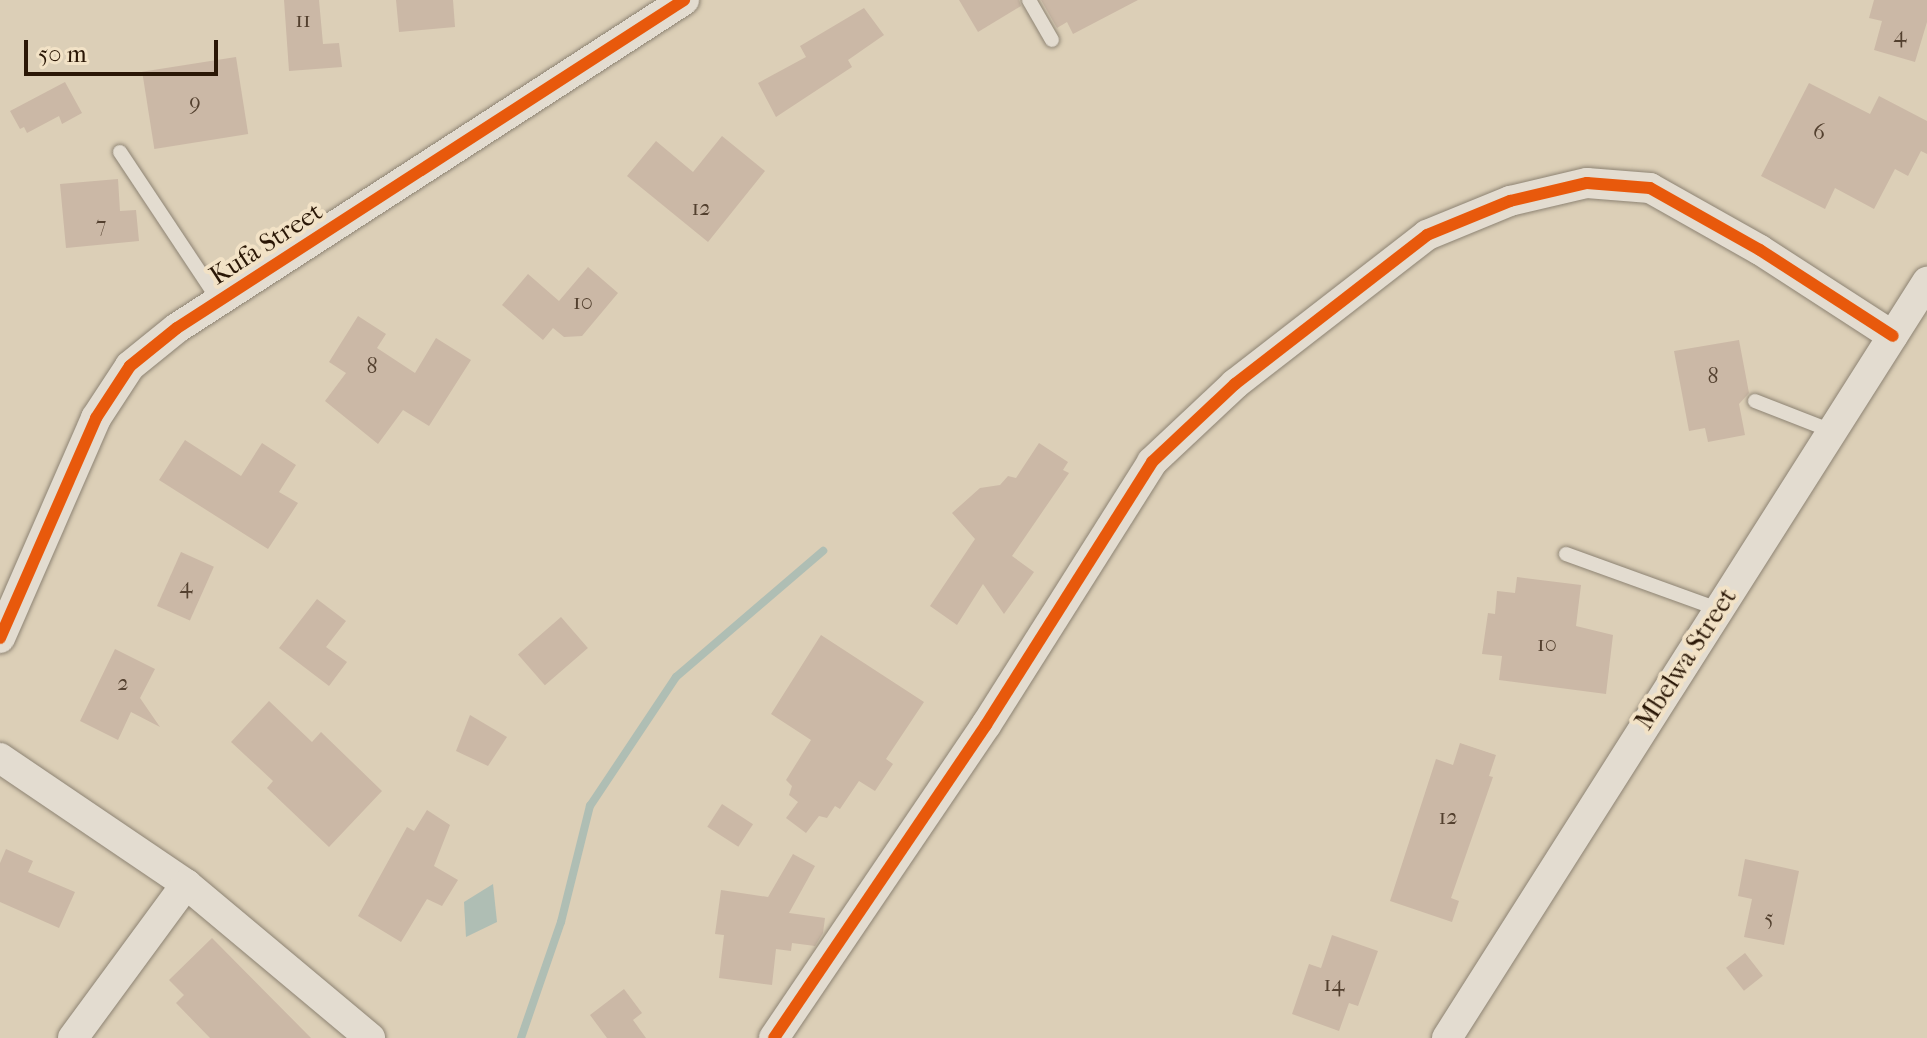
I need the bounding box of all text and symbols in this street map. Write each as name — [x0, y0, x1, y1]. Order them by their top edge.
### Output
house number: 11 — [295, 8, 311, 34]
house number: 4 — [1894, 23, 1906, 49]
scale bar — [28, 24, 222, 74]
text: 50 m — [38, 40, 87, 68]
house number: 9 — [189, 90, 201, 116]
house number: 6 — [1813, 120, 1825, 146]
street label: Kufa Street — [204, 196, 328, 292]
house number: 12 — [691, 196, 711, 222]
house number: 7 — [96, 213, 106, 239]
house number: 10 — [573, 290, 593, 316]
house number: 8 — [366, 354, 378, 380]
house number: 8 — [1707, 364, 1719, 390]
house number: 4 — [180, 574, 192, 600]
street label: Mbelwa Street — [1629, 582, 1743, 736]
house number: 10 — [1537, 632, 1557, 658]
house number: 2 — [117, 671, 129, 697]
house number: 12 — [1438, 805, 1458, 831]
house number: 5 — [1764, 906, 1774, 932]
house number: 14 — [1324, 972, 1344, 998]

